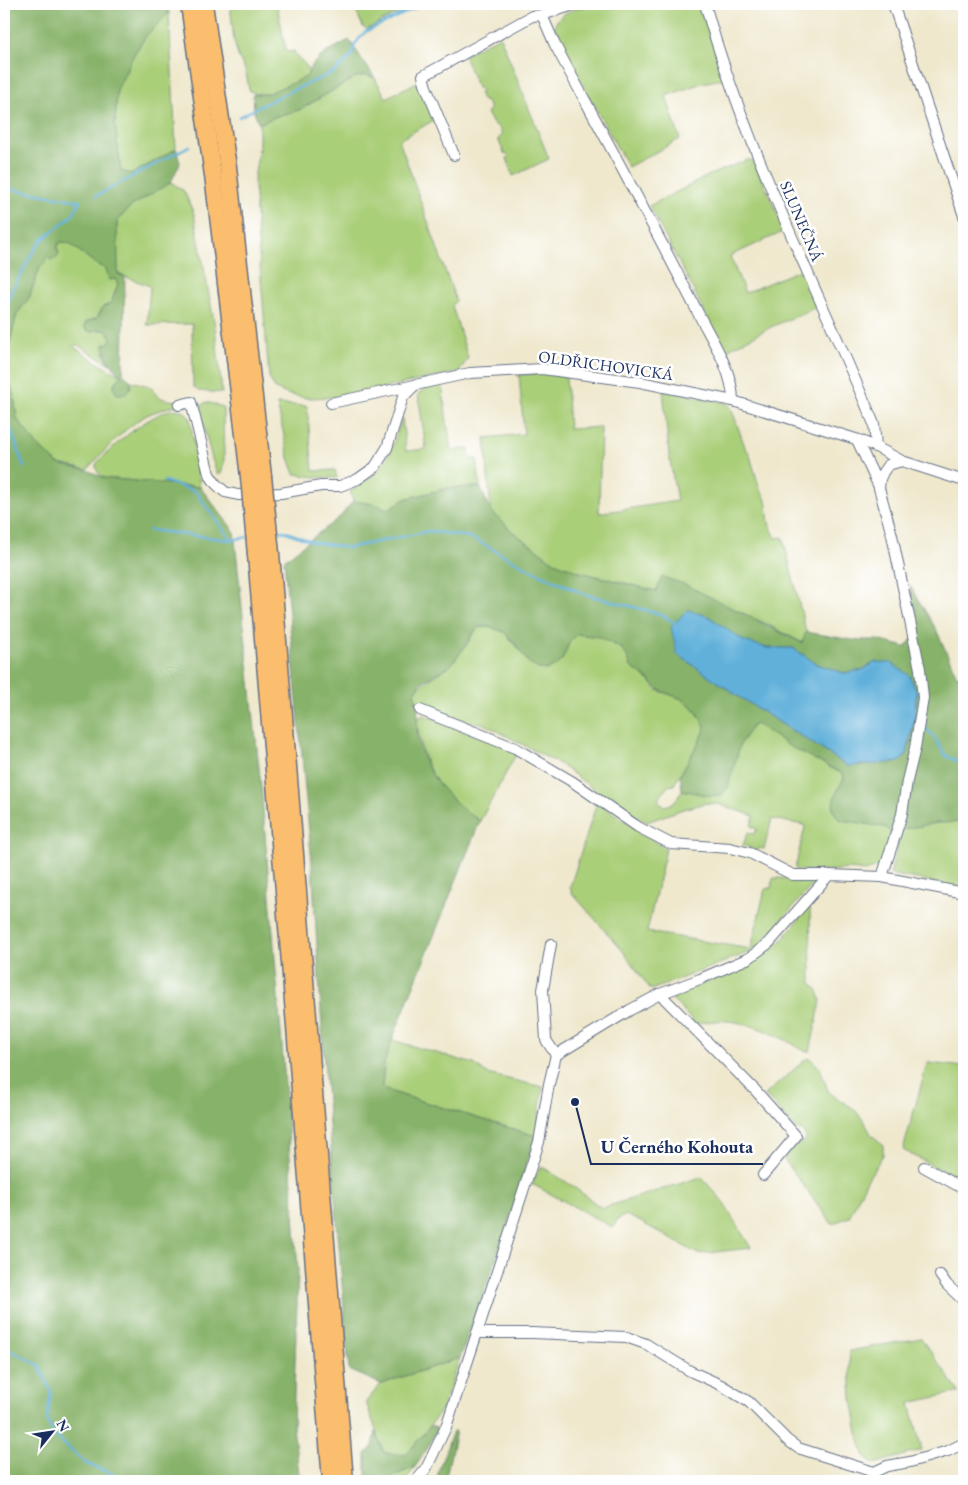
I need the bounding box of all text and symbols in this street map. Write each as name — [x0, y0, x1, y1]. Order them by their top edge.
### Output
street label: SLUNEČNÁ — [775, 178, 828, 265]
street label: OLDŘICHOVICKÁ — [537, 346, 676, 385]
callout: U Černého Kohouta — [591, 1131, 763, 1164]
text: U Černého Kohouta — [601, 1135, 753, 1158]
north arrow — [28, 1408, 78, 1458]
text: N — [53, 1416, 74, 1435]

